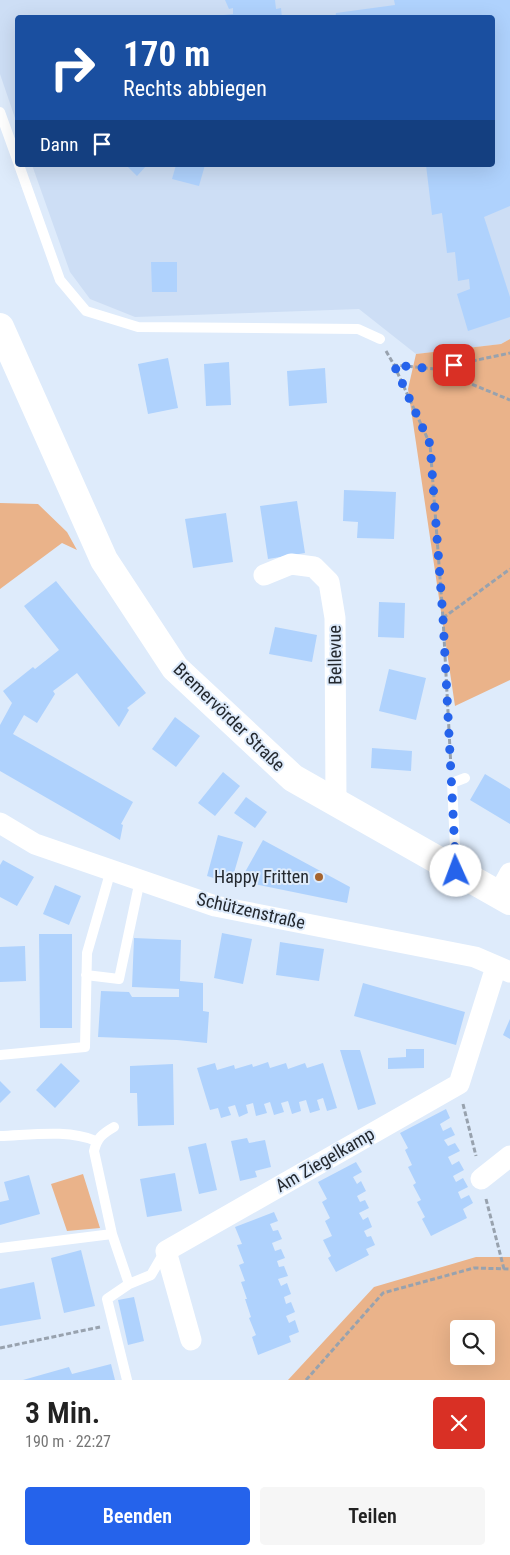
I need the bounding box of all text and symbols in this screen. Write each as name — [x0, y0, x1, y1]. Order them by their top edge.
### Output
text: 170 m — [123, 34, 210, 75]
icon: right — [40, 35, 105, 100]
text: Rechts abbiegen — [123, 76, 267, 101]
icon: arrive — [88, 130, 116, 158]
text: Dann — [40, 133, 78, 156]
pin — [433, 344, 475, 386]
icon: arrive — [440, 351, 468, 379]
street label: Bellevue — [323, 625, 346, 685]
street label: Bremervörder Straße — [169, 658, 289, 775]
position arrow — [429, 844, 481, 896]
place label: Happy Fritten — [214, 866, 309, 887]
marker: Happy Fritten — [313, 871, 325, 883]
street label: Schützenstraße — [195, 888, 307, 933]
street label: Am Ziegelkamp — [272, 1123, 378, 1196]
map controls — [450, 1320, 495, 1365]
button: search — [450, 1320, 495, 1365]
text: 3 Min. — [25, 1395, 100, 1430]
button: close — [433, 1397, 485, 1449]
text: 190 m · 22:27 — [25, 1432, 111, 1451]
button: Beenden — [25, 1487, 250, 1545]
button: Teilen — [260, 1487, 485, 1545]

